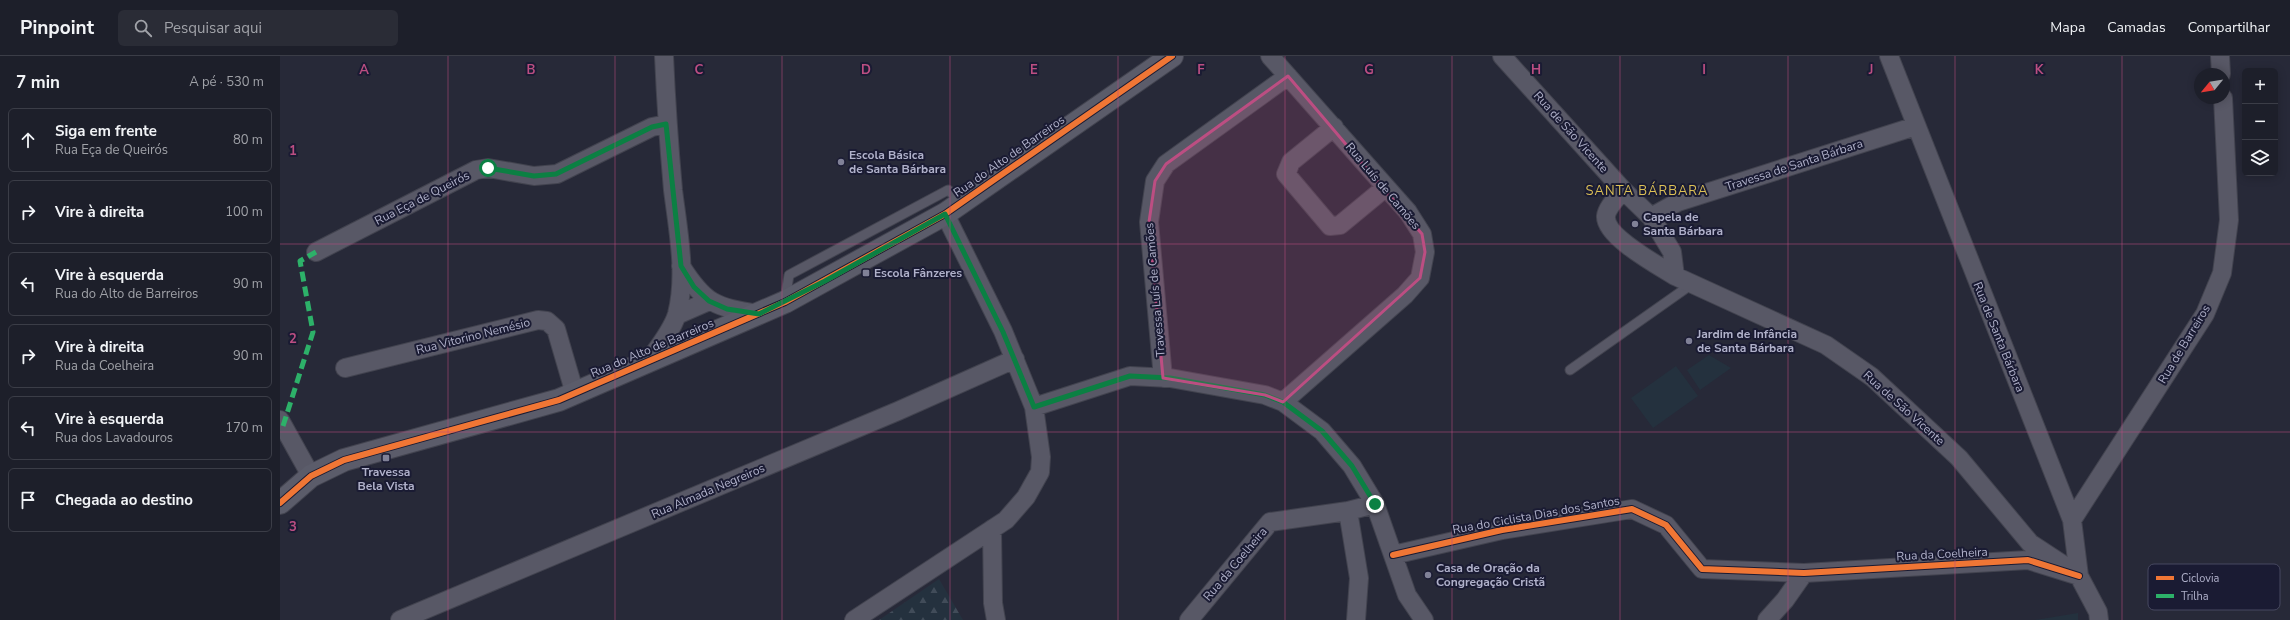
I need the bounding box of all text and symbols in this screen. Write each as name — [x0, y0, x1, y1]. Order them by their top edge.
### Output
search box — [118, 10, 398, 46]
text: Pinpoint — [20, 15, 94, 41]
icon: search — [132, 17, 154, 39]
text: Pesquisar aqui — [164, 18, 262, 38]
text: Mapa — [2050, 18, 2085, 37]
text: Camadas — [2107, 18, 2166, 37]
text: Compartilhar — [2188, 18, 2270, 37]
text: A — [359, 61, 369, 79]
text: B — [527, 61, 536, 79]
text: C — [695, 61, 704, 79]
text: D — [861, 61, 871, 79]
text: E — [1030, 61, 1038, 79]
text: F — [1197, 61, 1205, 79]
text: G — [1364, 61, 1374, 79]
text: H — [1531, 61, 1541, 79]
text: I — [1702, 61, 1706, 79]
text: J — [1868, 61, 1873, 79]
text: K — [2035, 61, 2044, 79]
north arrow — [2194, 68, 2230, 104]
map controls — [2242, 68, 2278, 176]
button: + — [2242, 68, 2278, 104]
text: 7 min — [16, 71, 60, 94]
text: A pé · 530 m — [189, 73, 264, 91]
street label: Rua de São Vicente — [1530, 88, 1612, 176]
button: − — [2242, 104, 2278, 140]
street label: Rua do Alto de Barreiros — [950, 111, 1068, 201]
text: Siga em frente — [55, 121, 157, 141]
icon: ahead — [17, 129, 39, 151]
text: 80 m — [233, 131, 263, 149]
street label: Travessa de Santa Bárbara — [1723, 135, 1865, 195]
street label: Rua Luís de Camões — [1342, 139, 1424, 233]
button: layers — [2242, 140, 2278, 176]
text: Rua Eça de Queirós — [55, 141, 168, 159]
text: 1 — [289, 142, 297, 160]
place label: Escola Básica de Santa Bárbara — [849, 147, 946, 177]
marker: Escola Básica de Santa Bárbara — [836, 157, 846, 167]
route start — [479, 159, 497, 177]
street label: Rua Eça de Queirós — [372, 167, 472, 229]
district label: SANTA BÁRBARA — [1586, 181, 1708, 200]
icon: right — [17, 201, 39, 223]
text: Vire à direita — [55, 202, 144, 222]
text: 100 m — [225, 203, 263, 221]
place label: Capela de Santa Bárbara — [1643, 209, 1723, 239]
marker: Capela de Santa Bárbara — [1630, 219, 1640, 229]
street label: Travessa Luís de Camões — [1141, 222, 1169, 358]
text: Vire à esquerda — [55, 265, 164, 285]
place label: Escola Fânzeres — [874, 265, 962, 281]
marker: Escola Fânzeres — [861, 268, 871, 278]
icon: left — [17, 273, 39, 295]
text: 90 m — [233, 275, 263, 293]
street label: Rua de Santa Bárbara — [1970, 279, 2028, 395]
text: Rua do Alto de Barreiros — [55, 285, 198, 303]
street label: Rua de Barreiros — [2154, 301, 2214, 386]
street label: Rua Vitorino Nemésio — [414, 314, 532, 358]
street label: Rua do Alto de Barreiros — [588, 315, 716, 381]
place label: Jardim de Infância de Santa Bárbara — [1696, 326, 1797, 356]
text: 2 — [289, 330, 297, 348]
marker: Jardim de Infância de Santa Bárbara — [1684, 336, 1694, 346]
text: Vire à direita — [55, 337, 144, 357]
icon: right — [17, 345, 39, 367]
text: 90 m — [233, 347, 263, 365]
text: Rua da Coelheira — [55, 357, 154, 375]
street label: Rua de São Vicente — [1860, 367, 1948, 449]
text: Vire à esquerda — [55, 409, 164, 429]
icon: left — [17, 417, 39, 439]
text: 170 m — [225, 419, 263, 437]
text: Rua dos Lavadouros — [55, 429, 173, 447]
marker: Travessa Bela Vista — [381, 453, 391, 463]
street label: Rua Almada Negreiros — [649, 460, 767, 522]
place label: Travessa Bela Vista — [358, 464, 414, 494]
icon: arrive — [17, 489, 39, 511]
text: Chegada ao destino — [55, 490, 193, 510]
street label: Rua do Ciclista Dias dos Santos — [1451, 492, 1621, 538]
route end — [1366, 495, 1384, 513]
text: 3 — [289, 518, 297, 536]
street label: Rua da Coelheira — [1199, 524, 1271, 604]
street label: Rua da Coelheira — [1896, 544, 1988, 564]
place label: Casa de Oração da Congregação Cristã — [1436, 560, 1545, 590]
legend — [2148, 564, 2280, 610]
marker: Casa de Oração da Congregação Cristã — [1423, 570, 1433, 580]
text: Ciclovia — [2181, 571, 2220, 586]
text: Trilha — [2181, 589, 2209, 604]

